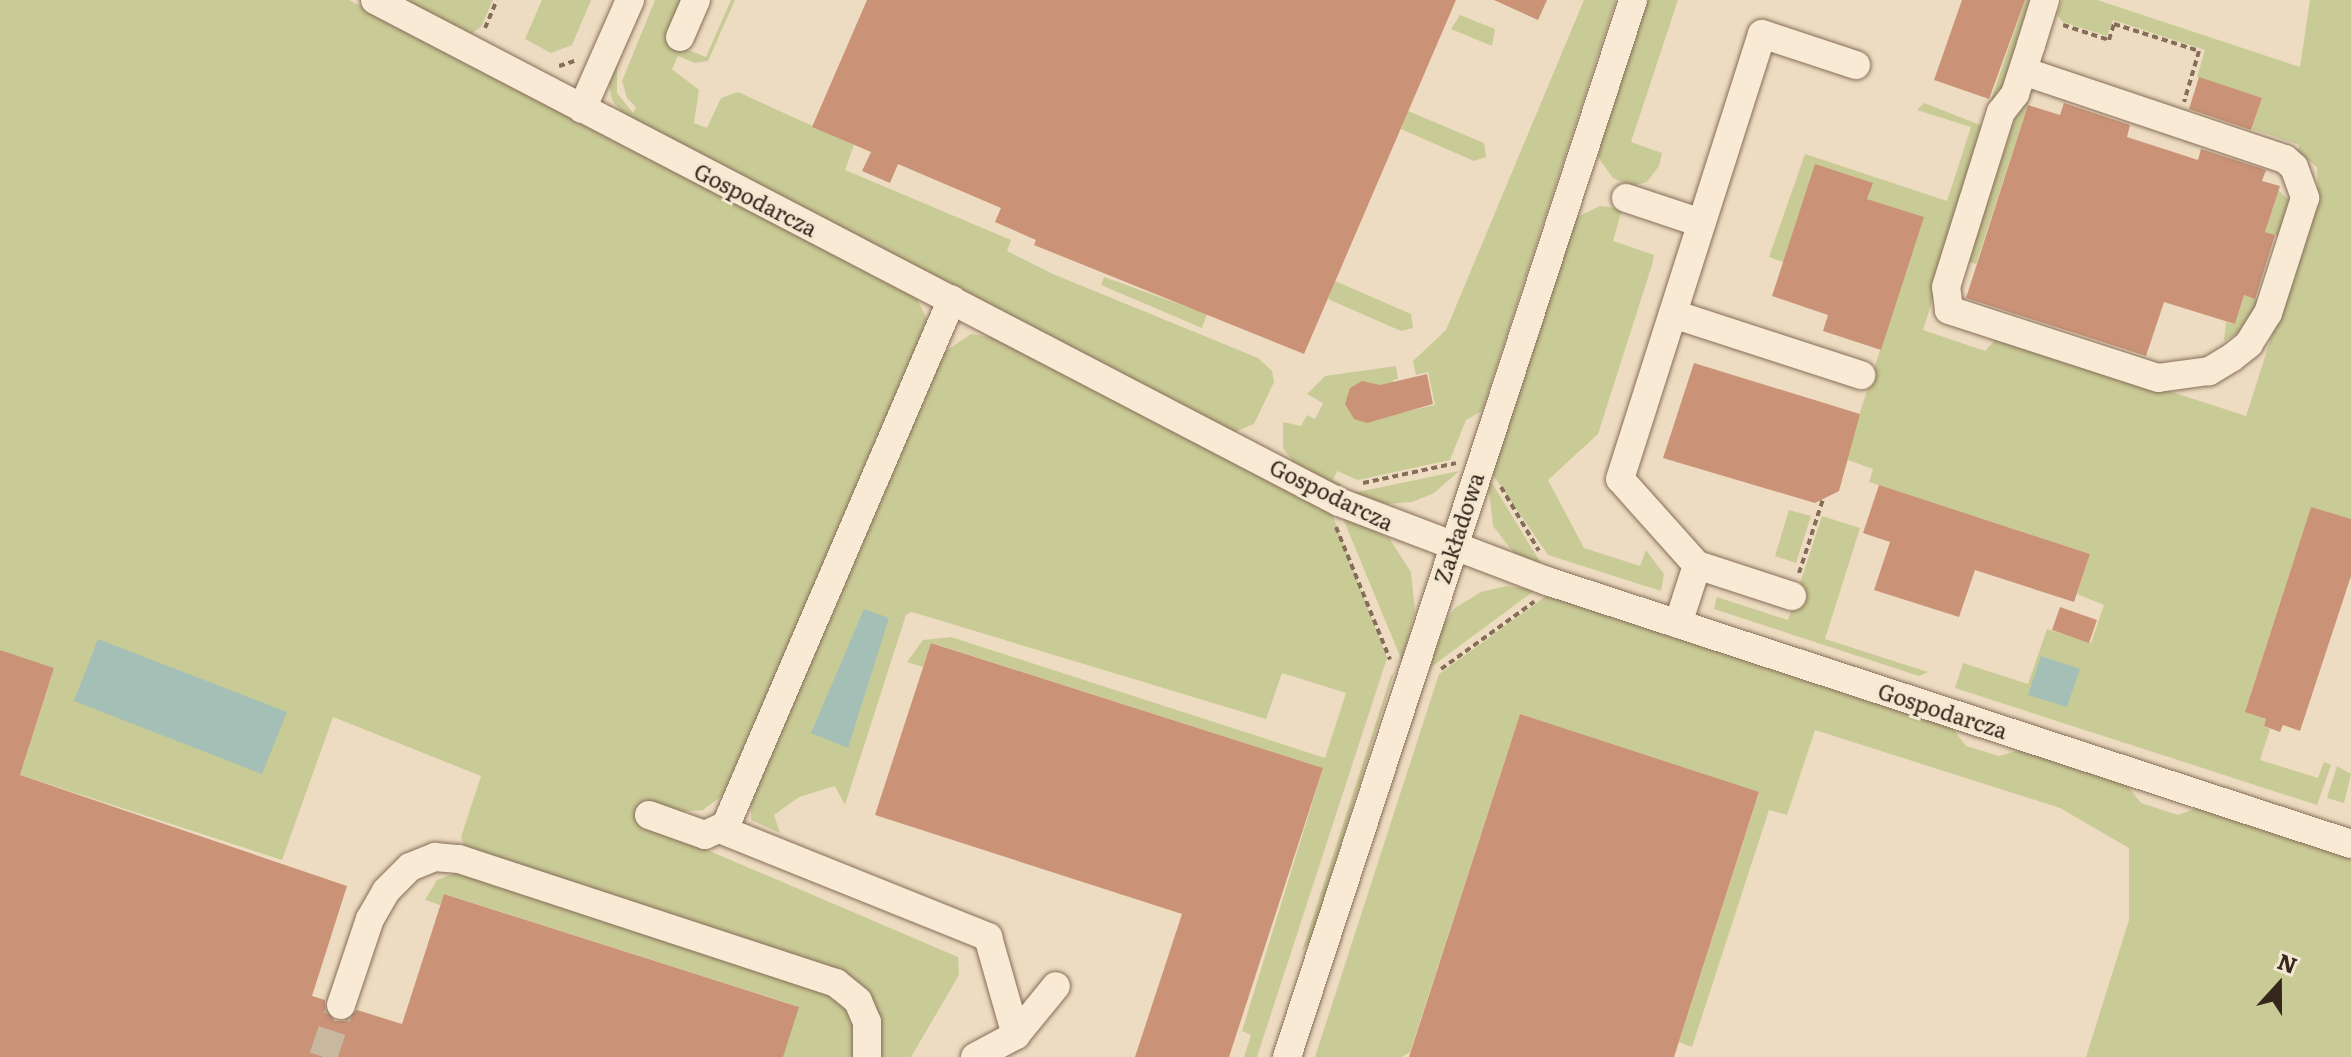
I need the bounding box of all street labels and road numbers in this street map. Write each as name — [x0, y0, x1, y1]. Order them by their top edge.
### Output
street label: Gospodarcza — [690, 157, 822, 241]
street label: Gospodarcza — [1266, 453, 1398, 535]
street label: Zakładowa — [1428, 469, 1488, 587]
street label: Gospodarcza — [1875, 677, 2011, 743]

